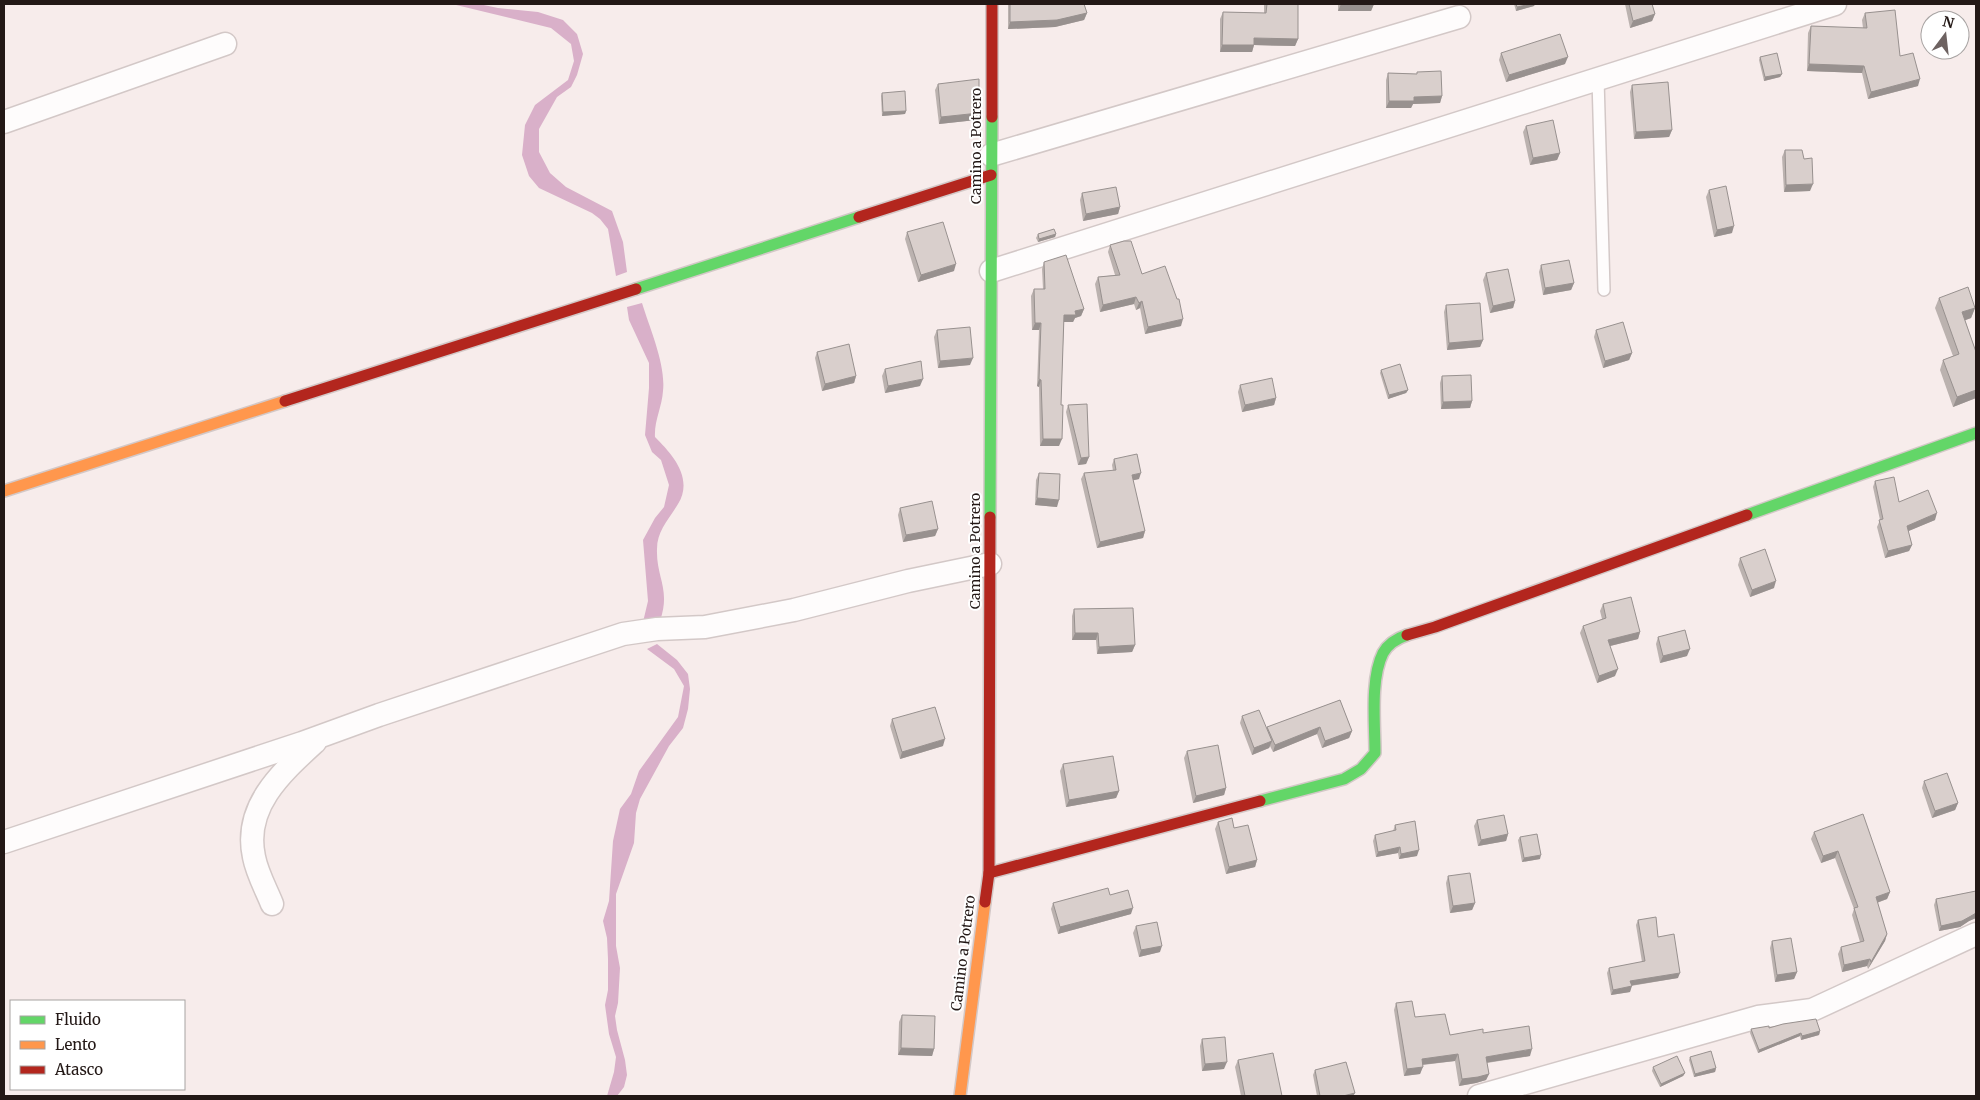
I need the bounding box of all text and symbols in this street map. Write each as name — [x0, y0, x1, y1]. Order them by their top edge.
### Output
north arrow — [1920, 10, 1970, 60]
text: N — [1941, 12, 1956, 33]
street label: Camino a Potrero — [967, 88, 985, 204]
street label: Camino a Potrero — [966, 493, 984, 609]
street label: Camino a Potrero — [947, 894, 979, 1012]
legend — [10, 1000, 185, 1090]
text: Fluido — [55, 1010, 101, 1029]
text: Lento — [55, 1035, 97, 1054]
text: Atasco — [54, 1060, 103, 1079]

